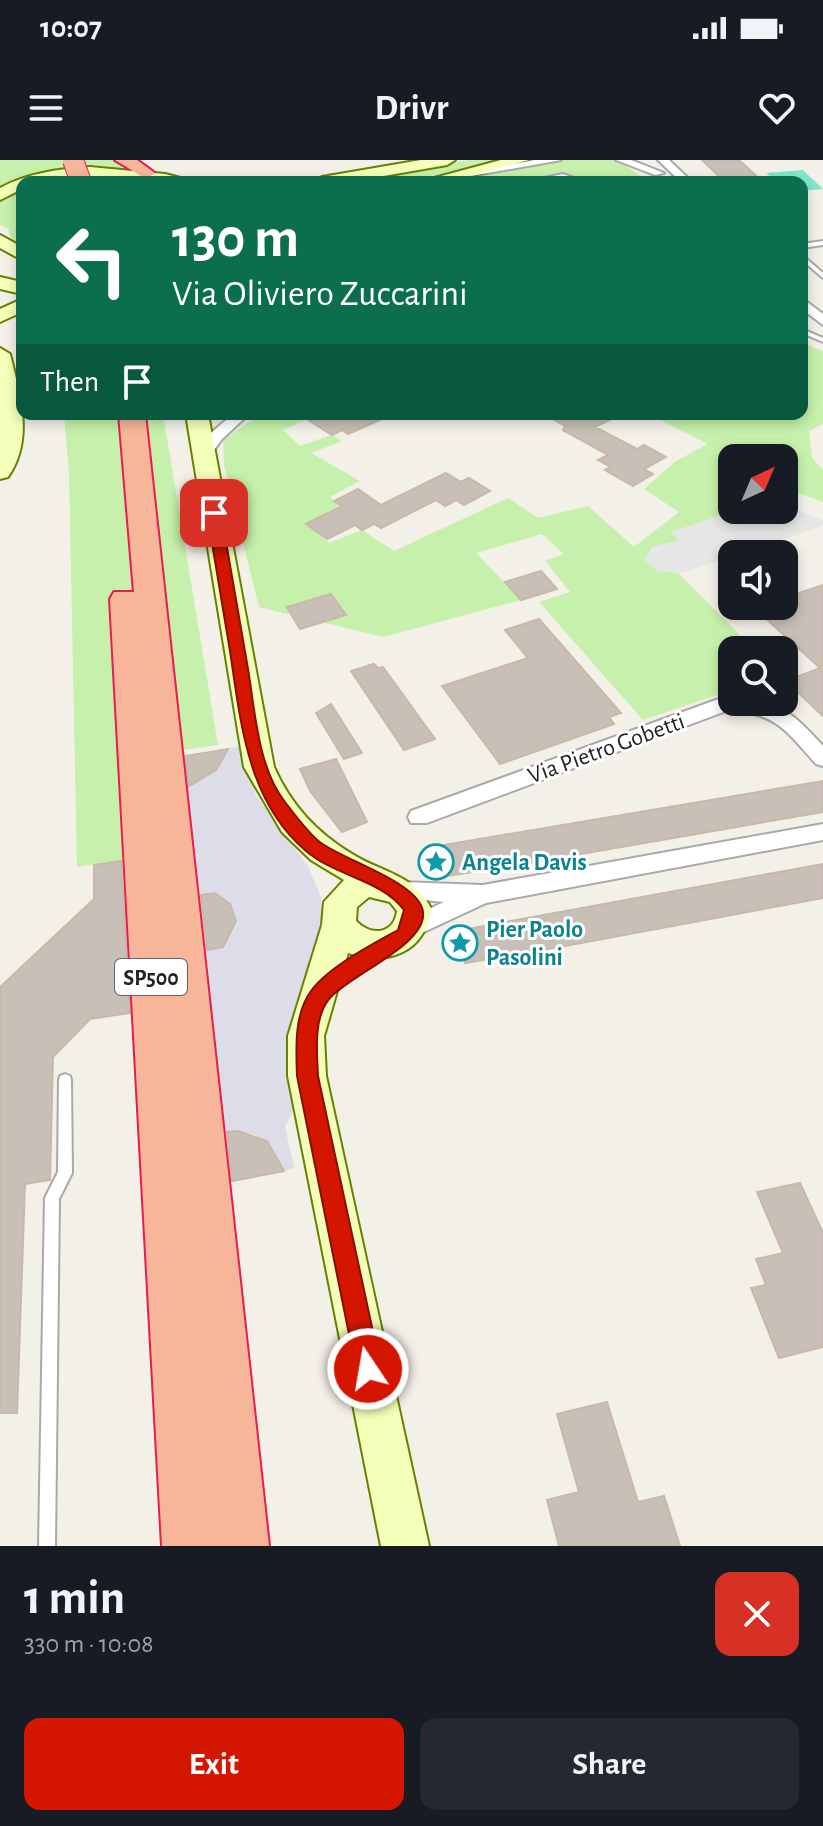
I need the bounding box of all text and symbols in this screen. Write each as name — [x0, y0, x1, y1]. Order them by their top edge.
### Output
text: 10:07 — [40, 13, 102, 43]
icon: menu — [24, 86, 68, 130]
icon: heart — [755, 86, 799, 130]
text: Drivr — [375, 90, 448, 126]
icon: left — [40, 208, 144, 312]
text: 130 m — [172, 211, 299, 267]
text: Via Oliviero Zuccarini — [172, 276, 468, 312]
icon: arrive — [115, 360, 159, 404]
text: Then — [40, 367, 99, 397]
north arrow — [718, 444, 798, 524]
map controls — [718, 444, 798, 716]
pin — [180, 479, 248, 547]
icon: arrive — [192, 491, 236, 535]
button: sound — [718, 540, 798, 620]
button: search — [718, 636, 798, 716]
street label: Via Pietro Gobetti — [525, 709, 688, 788]
place icon: Angela Davis — [417, 843, 455, 881]
place label: Angela Davis — [462, 851, 587, 875]
place label: Pier Paolo Pasolini — [486, 918, 583, 970]
place icon: Pier Paolo Pasolini — [441, 924, 479, 962]
road number: SP500 — [115, 959, 187, 995]
position arrow — [326, 1327, 410, 1411]
button: close — [715, 1572, 799, 1656]
text: 1 min — [24, 1575, 125, 1623]
text: 330 m · 10:08 — [24, 1631, 153, 1657]
button: Exit — [24, 1718, 404, 1810]
button: Share — [420, 1718, 799, 1810]

